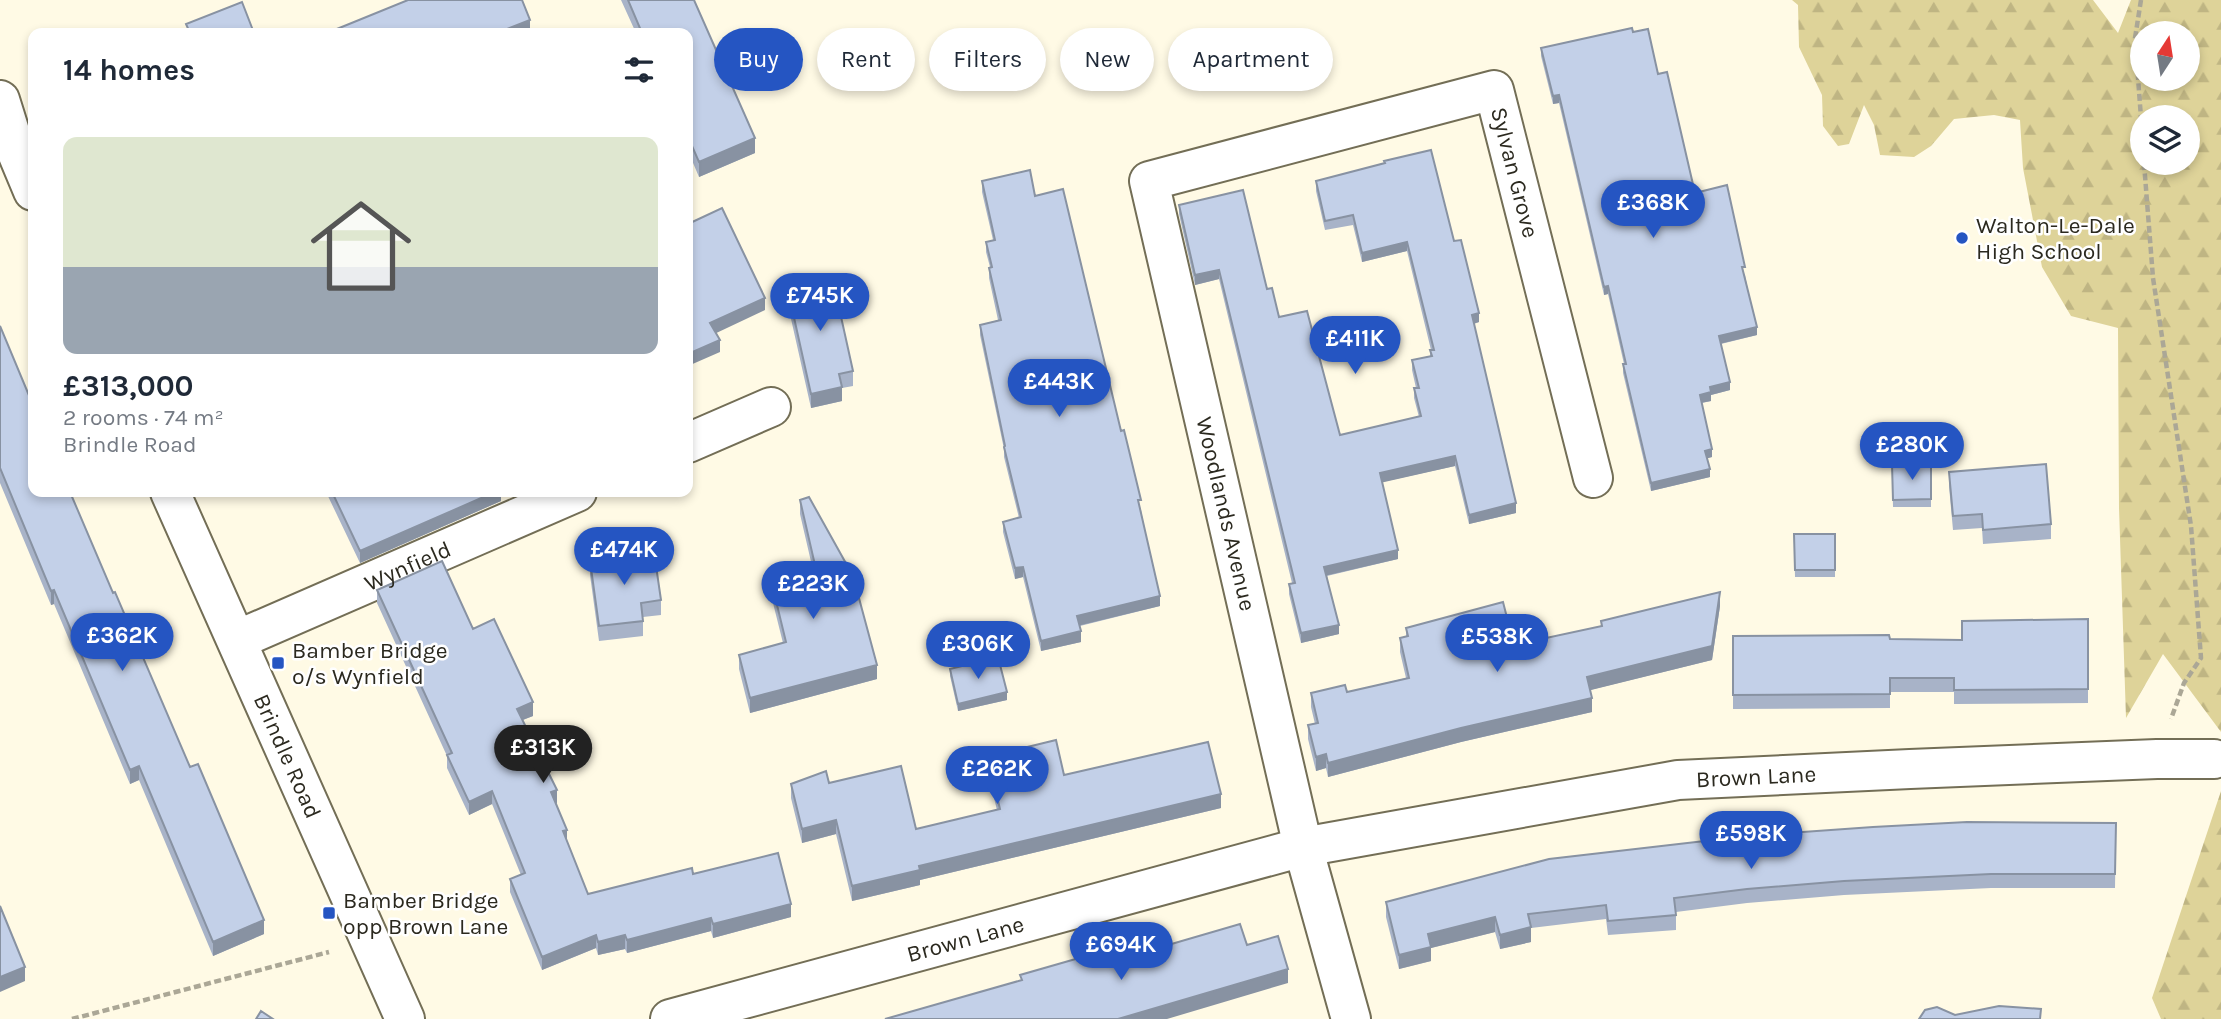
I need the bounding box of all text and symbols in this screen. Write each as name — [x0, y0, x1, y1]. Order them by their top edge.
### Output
north arrow — [2130, 21, 2200, 91]
map controls — [2130, 21, 2200, 175]
chip: Buy — [714, 28, 803, 91]
chip: Rent — [817, 28, 915, 91]
chip: Filters — [929, 28, 1046, 91]
chip: New — [1060, 28, 1154, 91]
chip: Apartment — [1168, 28, 1333, 91]
icon: filters — [620, 51, 658, 89]
text: 14 homes — [63, 52, 195, 88]
street label: Sylvan Grove — [1485, 104, 1545, 241]
button: layers — [2130, 105, 2200, 175]
pin: £368K — [1604, 180, 1702, 240]
icon: home — [298, 183, 424, 309]
text: £368K — [1617, 189, 1689, 216]
place label: Walton-Le-Dale High School — [1976, 212, 2135, 265]
marker: Walton-Le-Dale High School — [1954, 230, 1970, 246]
pin: £745K — [771, 274, 869, 333]
text: £745K — [786, 282, 854, 309]
pin: £411K — [1306, 316, 1404, 376]
text: £411K — [1326, 325, 1384, 352]
pin: £443K — [1010, 360, 1108, 419]
text: £313,000 — [63, 368, 194, 404]
text: £443K — [1024, 368, 1094, 395]
text: 2 rooms · 74 m² — [63, 404, 224, 431]
street label: Woodlands Avenue — [1191, 414, 1261, 614]
pin: £280K — [1863, 422, 1961, 482]
text: Brindle Road — [63, 431, 197, 458]
text: £280K — [1876, 431, 1948, 458]
pin: £474K — [575, 528, 673, 587]
street label: Wynfield — [360, 535, 455, 596]
text: £474K — [590, 536, 658, 563]
pin: £223K — [764, 562, 862, 621]
text: £223K — [777, 570, 849, 597]
pin: £362K — [73, 614, 171, 673]
pin: £538K — [1448, 614, 1546, 674]
text: £362K — [86, 622, 158, 649]
pin: £306K — [929, 622, 1027, 681]
text: £538K — [1461, 623, 1533, 650]
text: £306K — [942, 630, 1014, 657]
place label: Bamber Bridge o/s Wynfield — [292, 637, 448, 690]
marker: Bamber Bridge o/s Wynfield — [270, 655, 286, 671]
street label: Brindle Road — [248, 689, 327, 823]
pin: £313K — [494, 726, 592, 785]
text: £313K — [510, 734, 576, 761]
pin: £262K — [948, 746, 1046, 806]
text: £262K — [962, 755, 1032, 782]
street label: Brown Lane — [1695, 760, 1817, 793]
pin: £598K — [1702, 812, 1800, 871]
text: £598K — [1715, 820, 1787, 847]
place label: Bamber Bridge opp Brown Lane — [343, 887, 508, 940]
marker: Bamber Bridge opp Brown Lane — [321, 905, 337, 921]
street label: Brown Lane — [904, 910, 1027, 968]
pin: £694K — [1072, 922, 1170, 982]
text: £694K — [1086, 931, 1156, 958]

